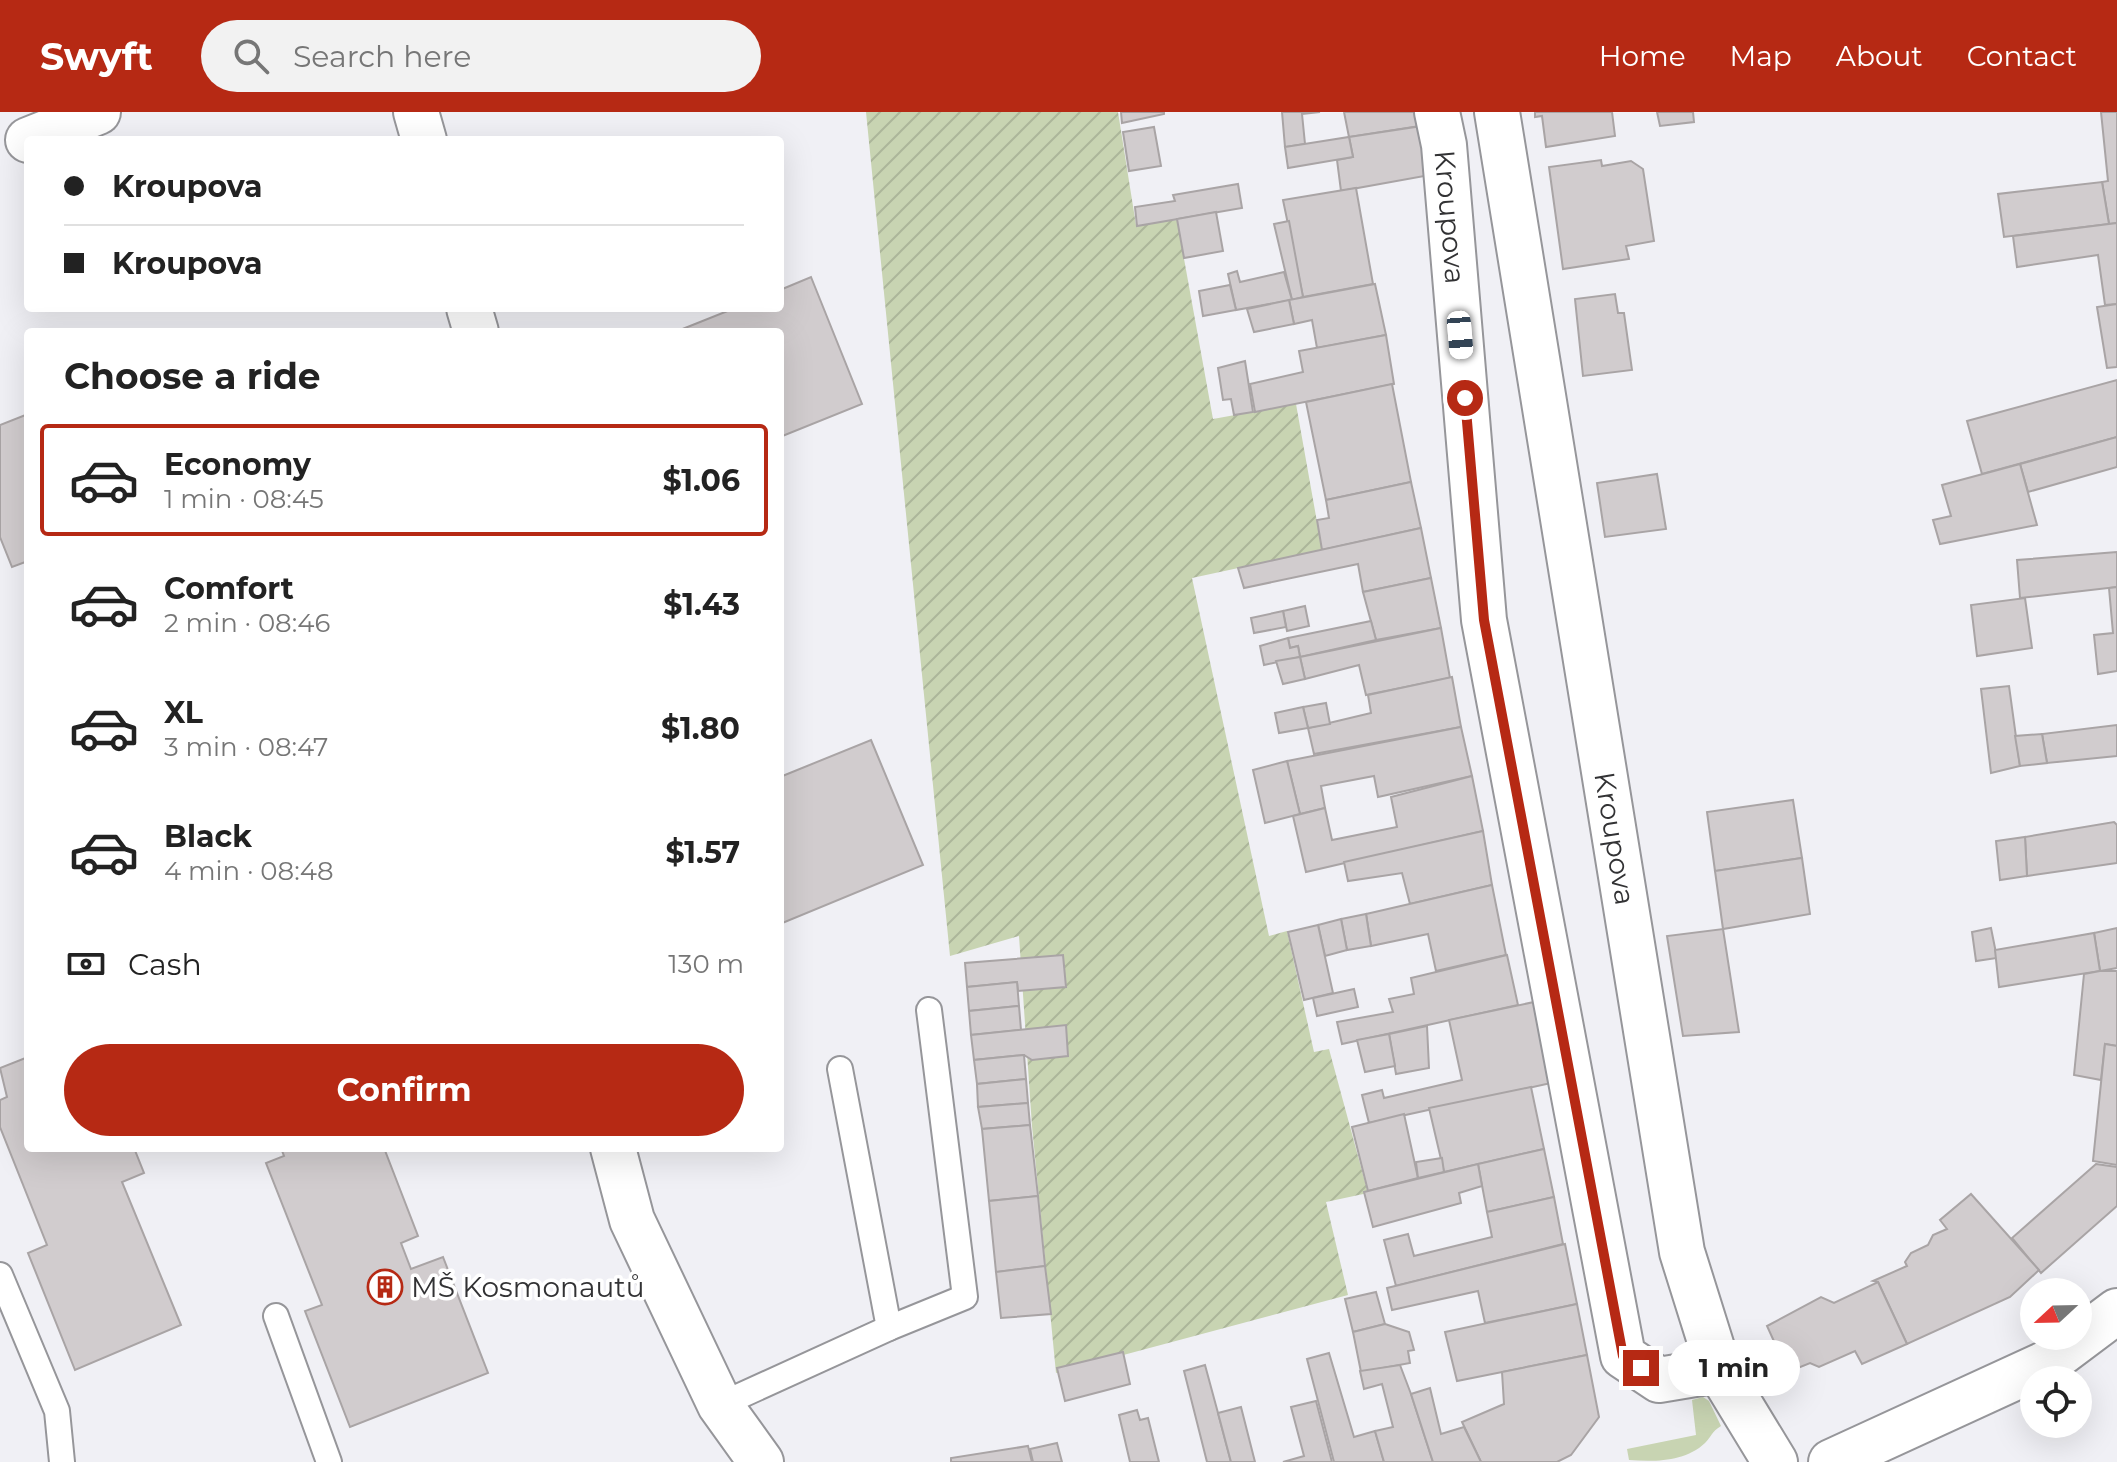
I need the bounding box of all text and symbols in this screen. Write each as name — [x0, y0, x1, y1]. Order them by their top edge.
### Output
search box — [201, 20, 761, 92]
text: Swyft — [40, 33, 153, 80]
icon: search — [229, 34, 273, 78]
text: Search here — [293, 38, 471, 75]
text: Home — [1599, 39, 1686, 73]
text: Map — [1730, 39, 1792, 73]
text: About — [1836, 39, 1923, 73]
text: Contact — [1967, 39, 2077, 73]
street label: Kroupova — [1427, 149, 1473, 285]
text: Kroupova — [112, 168, 263, 205]
text: Kroupova — [112, 245, 263, 282]
car — [1446, 310, 1474, 360]
text: Choose a ride — [64, 354, 321, 398]
route start — [1447, 380, 1483, 416]
icon: car — [68, 444, 140, 516]
text: Economy — [164, 446, 311, 483]
text: $1.06 — [662, 462, 740, 499]
text: 1 min · 08:45 — [164, 483, 324, 515]
icon: car — [68, 568, 140, 640]
text: Comfort — [164, 570, 294, 607]
text: $1.43 — [663, 586, 740, 623]
text: 2 min · 08:46 — [164, 607, 330, 639]
icon: car — [68, 692, 140, 764]
text: XL — [164, 694, 203, 731]
text: $1.80 — [661, 710, 740, 747]
text: 3 min · 08:47 — [164, 731, 328, 763]
street label: Kroupova — [1587, 770, 1642, 907]
icon: car — [68, 816, 140, 888]
text: Black — [164, 818, 252, 855]
text: $1.57 — [665, 834, 740, 871]
text: 4 min · 08:48 — [164, 855, 334, 887]
icon: cash — [64, 942, 108, 986]
text: Cash — [128, 946, 202, 983]
text: 130 m — [668, 948, 744, 980]
button: Confirm — [64, 1044, 744, 1136]
building icon: MŠ Kosmonautů — [366, 1268, 404, 1306]
place label: MŠ Kosmonautů — [411, 1270, 644, 1304]
north arrow — [2020, 1278, 2092, 1350]
map controls — [2020, 1278, 2092, 1438]
callout: 1 min — [1669, 1340, 1801, 1396]
route end — [1623, 1350, 1659, 1386]
text: 1 min — [1699, 1352, 1769, 1384]
button: locate — [2020, 1366, 2092, 1438]

